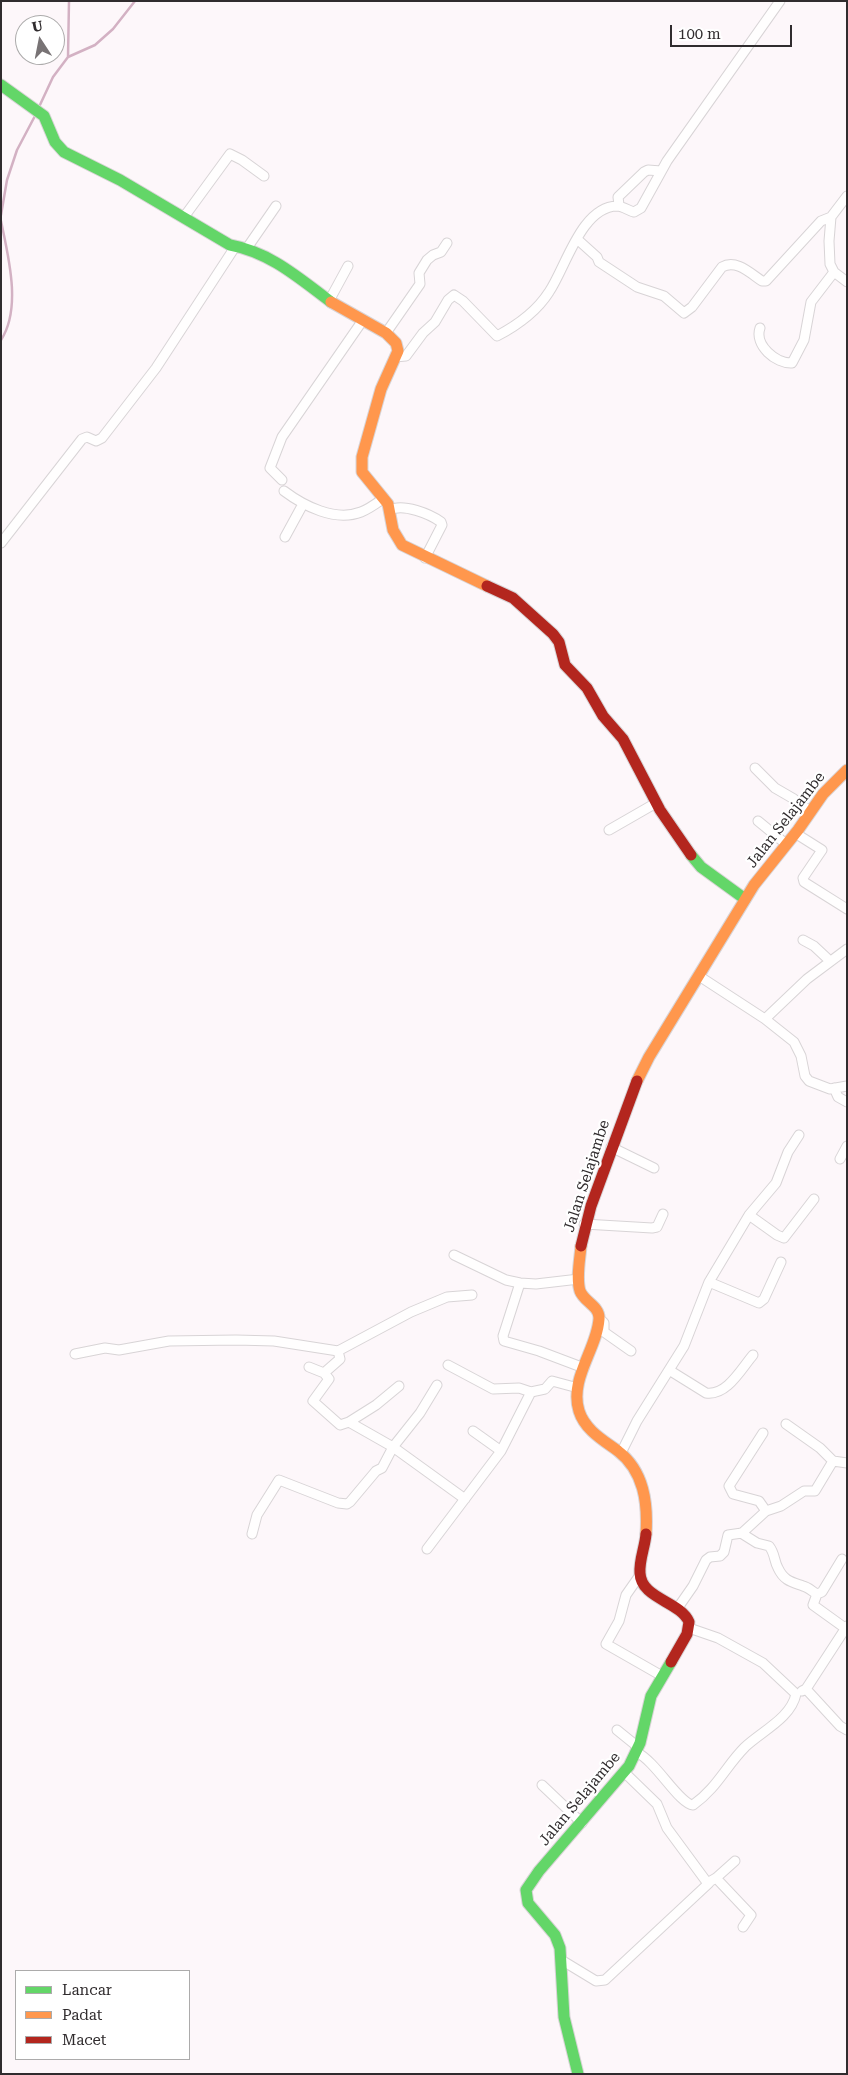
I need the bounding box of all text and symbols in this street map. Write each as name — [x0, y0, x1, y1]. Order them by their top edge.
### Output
north arrow — [15, 15, 65, 65]
scale bar — [673, 15, 796, 47]
text: U — [31, 17, 44, 35]
text: 100 m — [678, 25, 721, 43]
street label: Jalan Selajambe — [743, 768, 829, 872]
street label: Jalan Selajambe — [560, 1118, 614, 1234]
street label: Jalan Selajambe — [536, 1748, 624, 1850]
legend — [15, 1970, 190, 2060]
text: Lancar — [62, 1981, 112, 1999]
text: Padat — [62, 2006, 102, 2024]
text: Macet — [62, 2031, 106, 2049]

